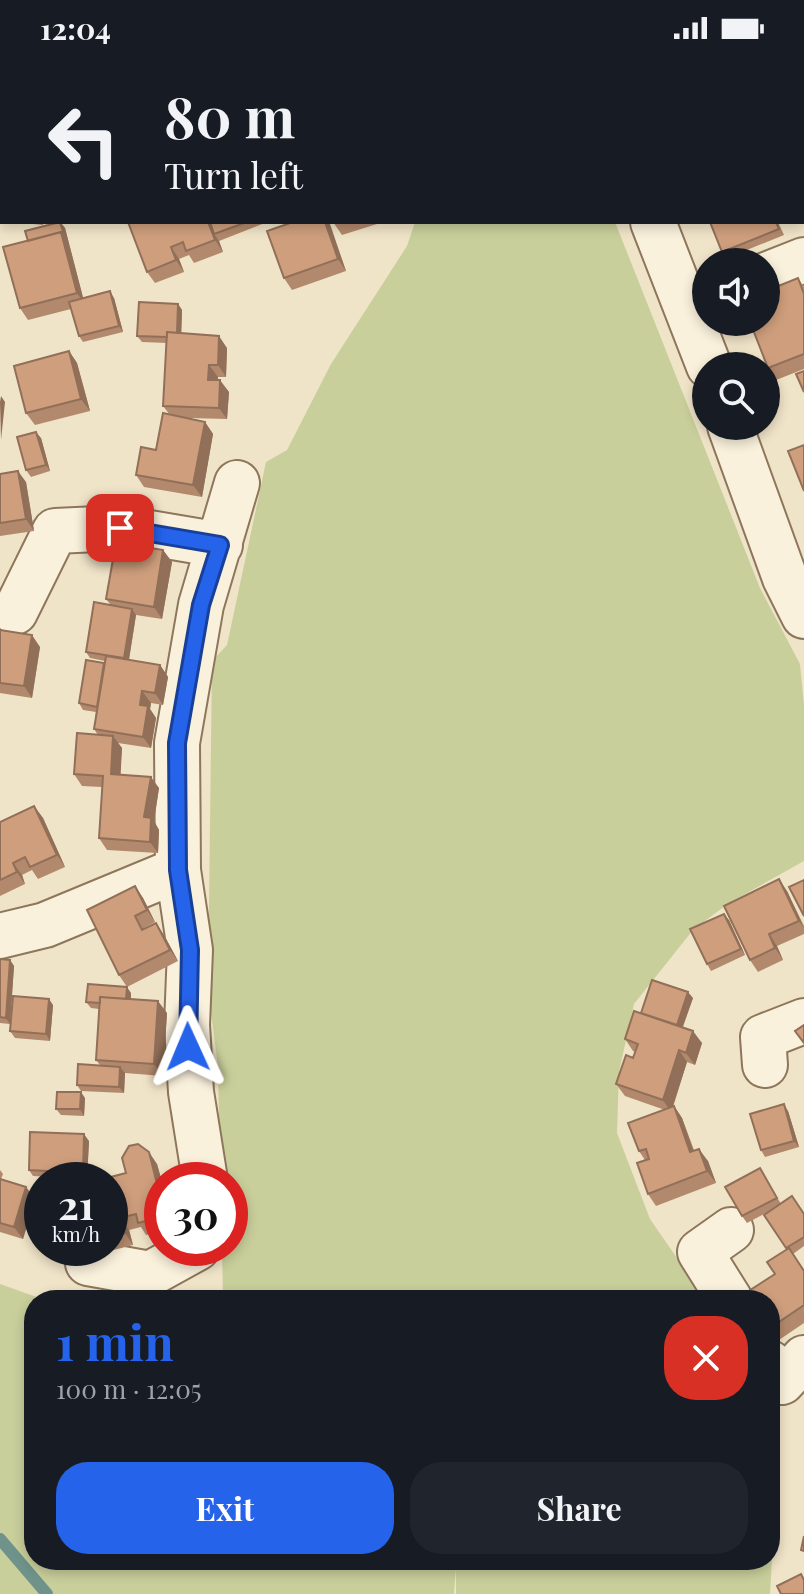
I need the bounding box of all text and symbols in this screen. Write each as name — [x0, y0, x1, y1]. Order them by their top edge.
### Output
text: 12:04 — [40, 8, 111, 48]
text: 80 m — [164, 78, 295, 153]
icon: left — [32, 88, 136, 192]
text: Turn left — [164, 150, 303, 198]
map controls — [692, 248, 780, 440]
button: sound — [692, 248, 780, 336]
button: search — [692, 352, 780, 440]
pin — [86, 494, 154, 562]
icon: arrive — [98, 506, 142, 550]
position arrow — [146, 1005, 230, 1089]
speed limit sign: 30 — [144, 1162, 248, 1266]
text: 21 — [58, 1177, 94, 1230]
text: km/h — [52, 1220, 100, 1247]
text: 1 min — [56, 1309, 174, 1373]
button: close — [664, 1316, 748, 1400]
text: 100 m · 12:05 — [56, 1371, 202, 1406]
button: Exit — [56, 1462, 394, 1554]
button: Share — [410, 1462, 748, 1554]

